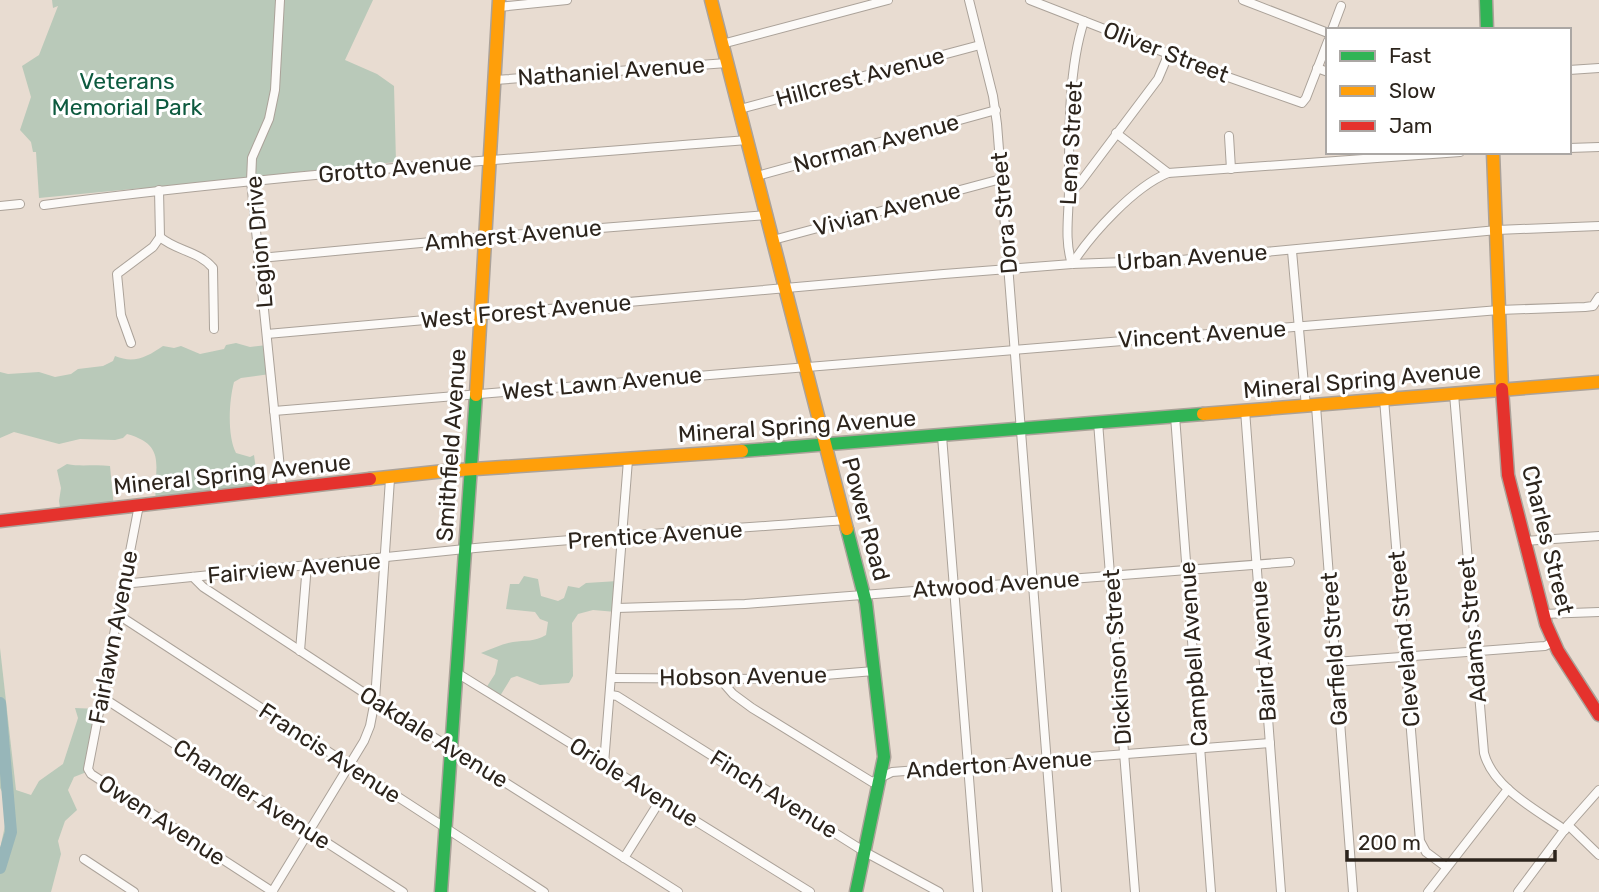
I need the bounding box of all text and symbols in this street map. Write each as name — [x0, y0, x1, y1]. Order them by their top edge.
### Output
street label: Oliver Street — [1099, 15, 1233, 89]
legend — [1326, 28, 1571, 154]
street label: Hillcrest Avenue — [773, 41, 947, 113]
text: Fast — [1389, 43, 1431, 68]
street label: Nathaniel Avenue — [516, 50, 706, 92]
park label: Veterans Memorial Park — [52, 67, 203, 121]
text: Slow — [1389, 78, 1436, 103]
street label: Lena Street — [1054, 80, 1088, 206]
street label: Norman Avenue — [790, 107, 962, 179]
text: Jam — [1389, 113, 1433, 138]
street label: Grotto Avenue — [317, 147, 473, 189]
street label: Dora Street — [985, 151, 1023, 275]
street label: Legion Drive — [239, 175, 279, 309]
street label: Vivian Avenue — [810, 176, 964, 242]
street label: Amherst Avenue — [423, 213, 603, 257]
street label: Urban Avenue — [1116, 238, 1268, 276]
street label: West Forest Avenue — [420, 288, 632, 334]
street label: Vincent Avenue — [1117, 314, 1287, 354]
street label: Smithfield Avenue — [430, 348, 472, 542]
street label: Mineral Spring Avenue — [1242, 356, 1482, 404]
street label: West Lawn Avenue — [501, 360, 703, 406]
street label: Mineral Spring Avenue — [677, 404, 917, 448]
street label: Mineral Spring Avenue — [112, 448, 352, 500]
street label: Power Road — [836, 454, 896, 584]
street label: Charles Street — [1516, 462, 1580, 618]
street label: Prentice Avenue — [566, 515, 744, 555]
street label: Fairview Avenue — [206, 546, 382, 590]
street label: Fairlawn Avenue — [82, 548, 144, 726]
street label: Cleveland Street — [1382, 550, 1426, 728]
street label: Adams Street — [1452, 556, 1492, 704]
street label: Campbell Avenue — [1173, 560, 1213, 748]
street label: Atwood Avenue — [911, 564, 1081, 604]
street label: Dickinson Street — [1097, 568, 1137, 746]
street label: Garfield Street — [1315, 571, 1353, 727]
street label: Baird Avenue — [1244, 579, 1282, 723]
street label: Hobson Avenue — [659, 661, 827, 691]
street label: Oakdale Avenue — [354, 680, 514, 794]
street label: Francis Avenue — [254, 697, 406, 809]
street label: Oriole Avenue — [564, 731, 704, 833]
street label: Chandler Avenue — [168, 733, 336, 855]
street label: Finch Avenue — [705, 744, 843, 844]
street label: Anderton Avenue — [905, 744, 1093, 784]
street label: Owen Avenue — [93, 768, 231, 872]
scale bar — [1347, 818, 1555, 862]
text: 200 m — [1358, 830, 1421, 855]

